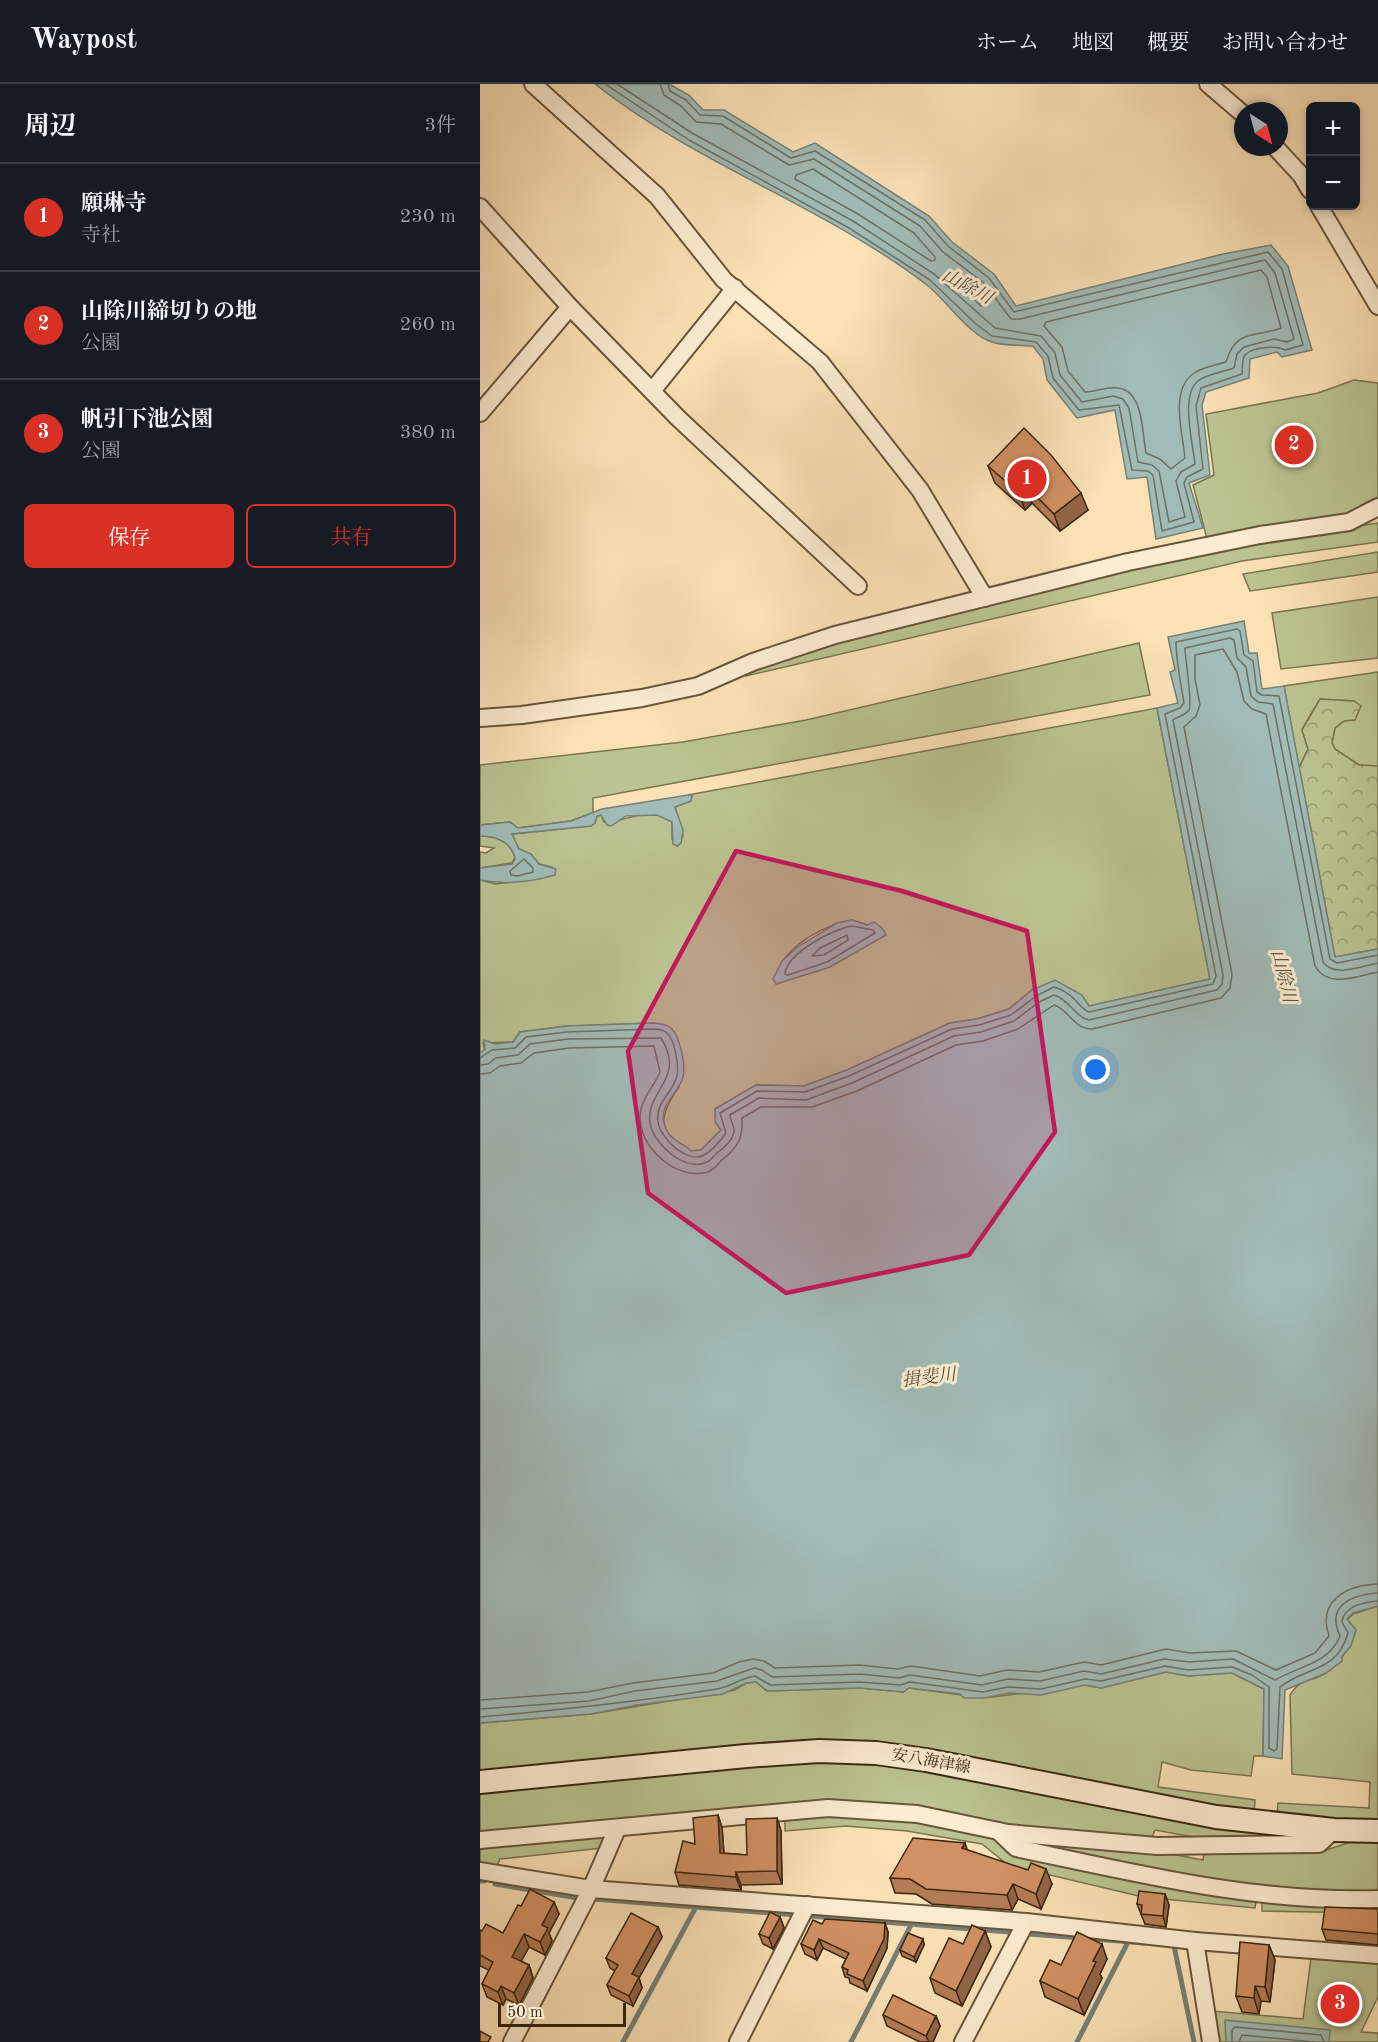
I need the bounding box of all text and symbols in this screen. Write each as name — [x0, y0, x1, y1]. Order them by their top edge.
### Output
text: Waypost — [30, 27, 137, 55]
text: ホーム — [976, 33, 1039, 54]
text: 地図 — [1072, 33, 1114, 54]
text: 概要 — [1147, 33, 1189, 54]
text: お問い合わせ — [1222, 33, 1348, 54]
north arrow — [1234, 102, 1288, 156]
map controls — [1306, 102, 1360, 210]
button: + — [1306, 102, 1360, 156]
text: 周辺 — [24, 114, 76, 140]
text: 3件 — [424, 116, 456, 136]
button: − — [1306, 156, 1360, 210]
text: 願琳寺 — [81, 193, 147, 215]
text: 1 — [38, 207, 49, 227]
text: 230 m — [400, 207, 456, 227]
text: 寺社 — [81, 226, 121, 246]
water label: 山除川 — [939, 265, 998, 309]
text: 山除川締切りの地 — [81, 301, 257, 323]
text: 2 — [38, 315, 49, 335]
text: 260 m — [400, 315, 456, 335]
text: 公園 — [81, 334, 121, 354]
text: 帆引下池公園 — [81, 409, 213, 431]
pin: 2 — [1274, 422, 1314, 468]
text: 3 — [38, 423, 49, 443]
text: 380 m — [400, 423, 456, 443]
text: 公園 — [81, 442, 121, 462]
pin: 1 — [1008, 456, 1046, 502]
button: 保存 — [24, 504, 234, 568]
button: 共有 — [246, 504, 456, 568]
water label: 山除川 — [1268, 947, 1301, 1006]
your location — [1081, 1055, 1110, 1084]
water label: 揖斐川 — [901, 1364, 959, 1390]
street label: 安八海津線 — [890, 1745, 972, 1777]
pin: 3 — [1320, 1982, 1360, 2026]
scale bar — [498, 2000, 626, 2028]
text: 50 m — [507, 2005, 543, 2021]

